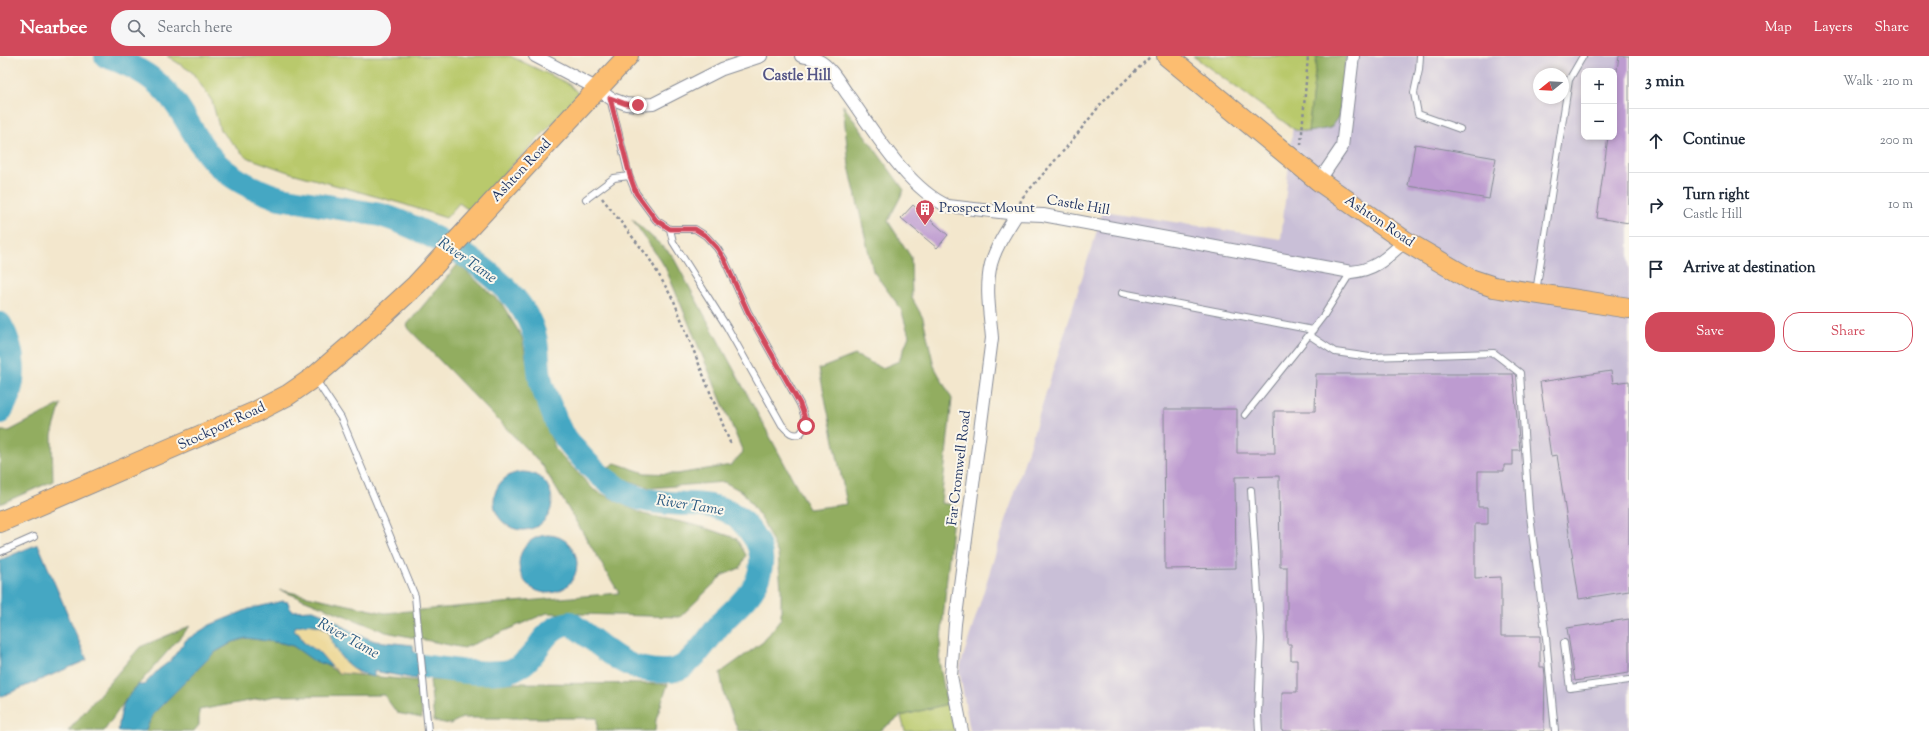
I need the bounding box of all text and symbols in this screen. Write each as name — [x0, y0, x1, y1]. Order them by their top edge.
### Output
search box — [111, 10, 391, 46]
text: Nearbee — [20, 15, 87, 42]
icon: search — [125, 17, 147, 39]
text: Search here — [157, 18, 233, 39]
text: Map — [1765, 18, 1792, 38]
text: Layers — [1814, 18, 1852, 38]
text: Share — [1874, 18, 1909, 38]
district label: Castle Hill — [763, 66, 832, 87]
north arrow — [1533, 68, 1569, 104]
map controls — [1581, 68, 1617, 140]
button: + — [1581, 68, 1617, 104]
text: 3 min — [1645, 70, 1684, 94]
text: Walk · 210 m — [1843, 73, 1913, 91]
route end — [629, 96, 647, 114]
button: − — [1581, 104, 1617, 140]
icon: ahead — [1645, 130, 1667, 152]
text: Continue — [1683, 130, 1745, 151]
text: 200 m — [1880, 132, 1913, 150]
street label: Ashton Road — [487, 135, 557, 207]
text: Turn right — [1683, 185, 1749, 206]
street label: Castle Hill — [1045, 191, 1111, 221]
street label: Ashton Road — [1340, 191, 1418, 253]
icon: right — [1645, 194, 1667, 216]
text: 10 m — [1888, 196, 1913, 214]
building icon: Prospect Mount — [914, 198, 936, 226]
place label: Prospect Mount — [939, 199, 1035, 219]
text: Castle Hill — [1683, 206, 1742, 224]
water label: River Tame — [433, 233, 501, 289]
icon: arrive — [1645, 258, 1667, 280]
text: Arrive at destination — [1683, 258, 1816, 279]
button: Save — [1645, 312, 1775, 352]
button: Share — [1783, 312, 1913, 352]
street label: Stockport Road — [175, 398, 269, 456]
street label: Far Cromwell Road — [943, 409, 977, 527]
route start — [797, 417, 815, 435]
water label: River Tame — [655, 490, 725, 522]
water label: River Tame — [313, 613, 383, 665]

